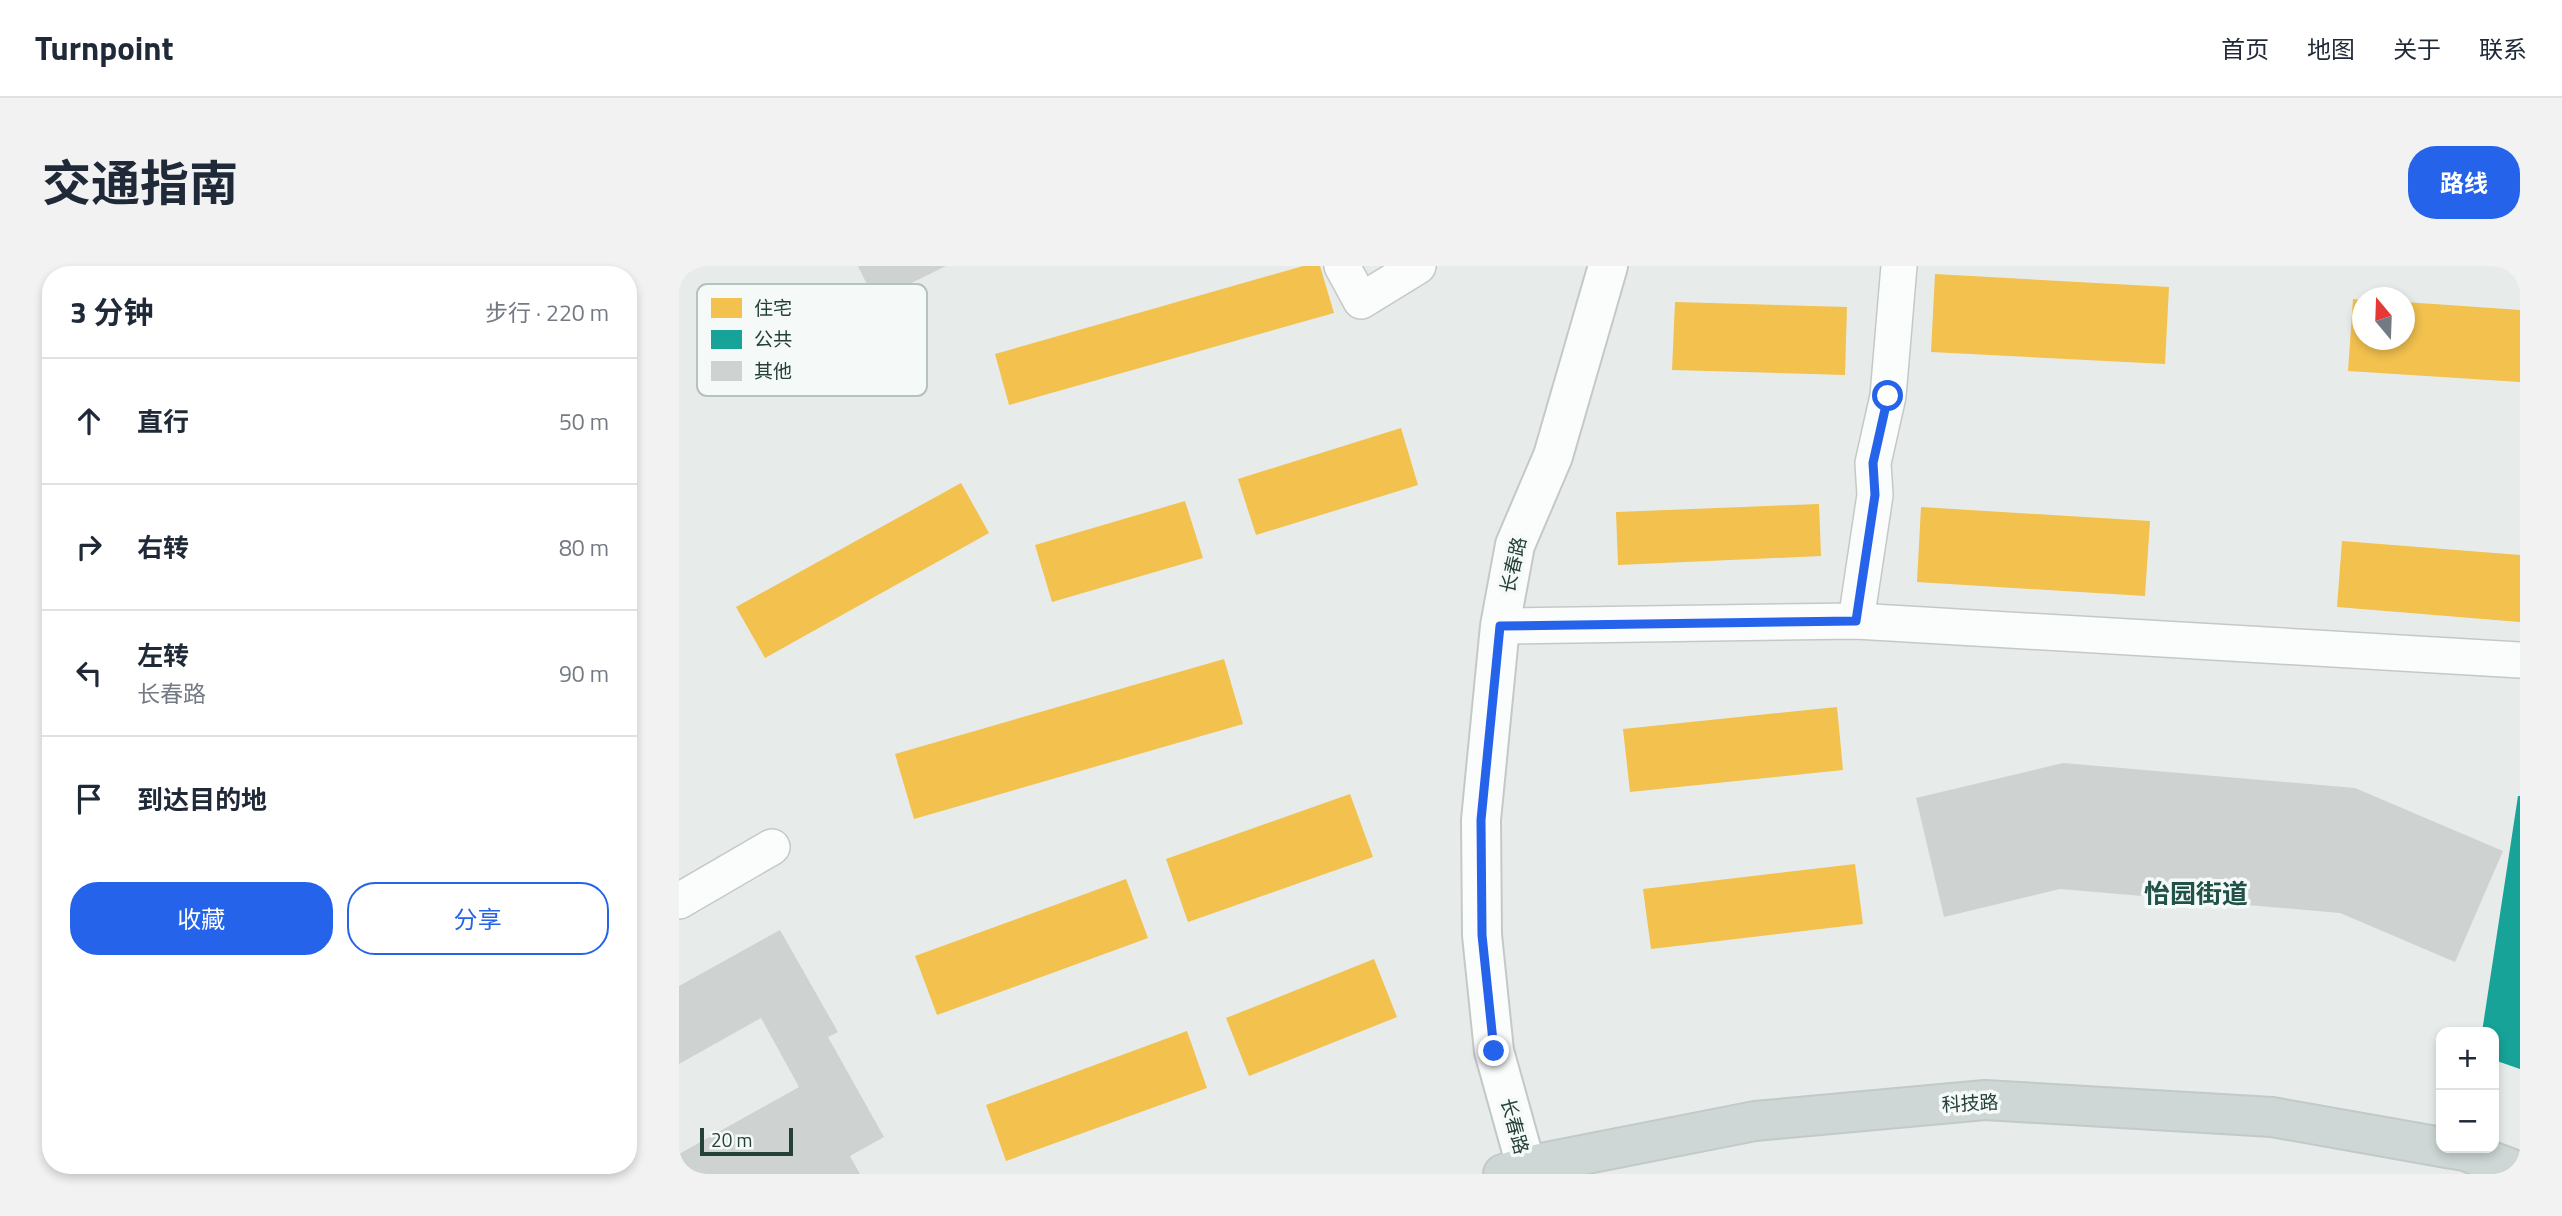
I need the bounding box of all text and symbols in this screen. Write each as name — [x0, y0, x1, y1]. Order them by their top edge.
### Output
text: Turnpoint — [35, 23, 174, 73]
text: 首页 — [2221, 31, 2269, 67]
text: 地图 — [2307, 31, 2355, 67]
text: 关于 — [2393, 31, 2441, 67]
text: 联系 — [2479, 31, 2527, 67]
text: 交通指南 — [42, 145, 238, 220]
button: 路线 — [2408, 146, 2520, 219]
legend — [697, 284, 927, 396]
north arrow — [2352, 287, 2415, 350]
text: 3 分钟 — [70, 289, 153, 335]
text: 住宅 — [754, 293, 792, 322]
text: 步行 · 220 m — [485, 295, 609, 330]
text: 公共 — [754, 324, 792, 353]
text: 其他 — [754, 356, 792, 385]
route start — [1872, 380, 1903, 411]
icon: ahead — [70, 402, 108, 440]
text: 直行 — [137, 402, 189, 441]
text: 50 m — [559, 404, 609, 439]
icon: right — [70, 528, 108, 566]
text: 右转 — [137, 528, 189, 567]
text: 80 m — [559, 530, 609, 565]
street label: 长春路 — [1492, 534, 1533, 596]
text: 左转 — [137, 636, 189, 675]
icon: left — [70, 654, 108, 692]
text: 90 m — [559, 656, 609, 691]
text: 长春路 — [137, 676, 206, 711]
icon: arrive — [70, 780, 108, 818]
text: 到达目的地 — [137, 780, 267, 819]
district label: 怡园街道 — [2144, 874, 2248, 913]
button: 收藏 — [70, 882, 333, 955]
button: 分享 — [347, 882, 609, 955]
map controls — [2436, 1027, 2499, 1153]
button: + — [2436, 1027, 2499, 1090]
route end — [1478, 1035, 1509, 1066]
street label: 科技路 — [1941, 1087, 1999, 1118]
button: − — [2436, 1090, 2499, 1153]
street label: 长春路 — [1494, 1095, 1537, 1157]
scale bar — [700, 1125, 793, 1157]
text: 20 m — [711, 1125, 752, 1154]

